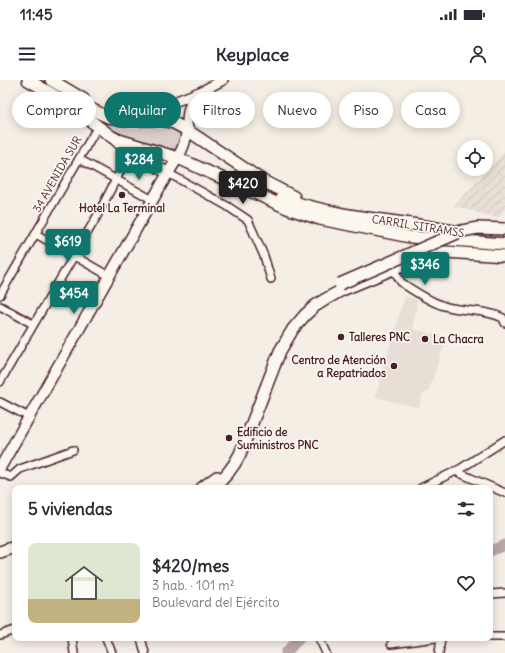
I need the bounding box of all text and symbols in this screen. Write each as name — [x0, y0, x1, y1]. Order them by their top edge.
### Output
text: 11:45 — [20, 5, 53, 24]
icon: menu — [16, 43, 38, 65]
text: Keyplace — [216, 43, 289, 66]
icon: person — [467, 43, 489, 65]
chip: Comprar — [12, 92, 96, 128]
chip: Alquilar — [104, 92, 181, 128]
chip: Filtros — [189, 92, 255, 128]
chip: Nuevo — [263, 92, 331, 128]
chip: Piso — [339, 92, 393, 128]
chip: Casa — [401, 92, 460, 128]
street label: 34 AVENIDA SUR — [29, 133, 85, 215]
map controls — [457, 140, 493, 176]
button: locate — [457, 140, 493, 176]
pin: $284 — [115, 147, 163, 181]
text: $284 — [124, 151, 154, 168]
pin: $420 — [219, 171, 267, 205]
text: $420 — [228, 175, 258, 192]
marker: Hotel La Terminal — [117, 190, 127, 200]
place label: Hotel La Terminal — [79, 201, 165, 215]
street label: CARRIL SITRAMSS — [371, 212, 465, 240]
pin: $619 — [44, 229, 92, 263]
text: $619 — [54, 233, 82, 250]
pin: $346 — [401, 252, 449, 286]
text: $346 — [410, 256, 440, 273]
pin: $454 — [50, 281, 98, 315]
text: $454 — [59, 285, 89, 302]
place label: Talleres PNC — [349, 330, 411, 344]
marker: Talleres PNC — [336, 332, 346, 342]
place label: La Chacra — [433, 332, 485, 346]
marker: La Chacra — [420, 334, 430, 344]
place label: Centro de Atención a Repatriados — [292, 353, 387, 381]
marker: Centro de Atención a Repatriados — [389, 361, 399, 371]
place label: Edificio de Suministros PNC — [237, 425, 320, 452]
marker: Edificio de Suministros PNC — [224, 433, 234, 443]
text: 5 viviendas — [28, 498, 112, 520]
icon: filters — [455, 498, 477, 520]
text: $420/mes — [152, 555, 229, 577]
icon: home — [60, 559, 108, 607]
icon: heart — [455, 572, 477, 594]
text: 3 hab. · 101 m² — [152, 577, 235, 594]
text: Boulevard del Ejército — [152, 594, 279, 611]

